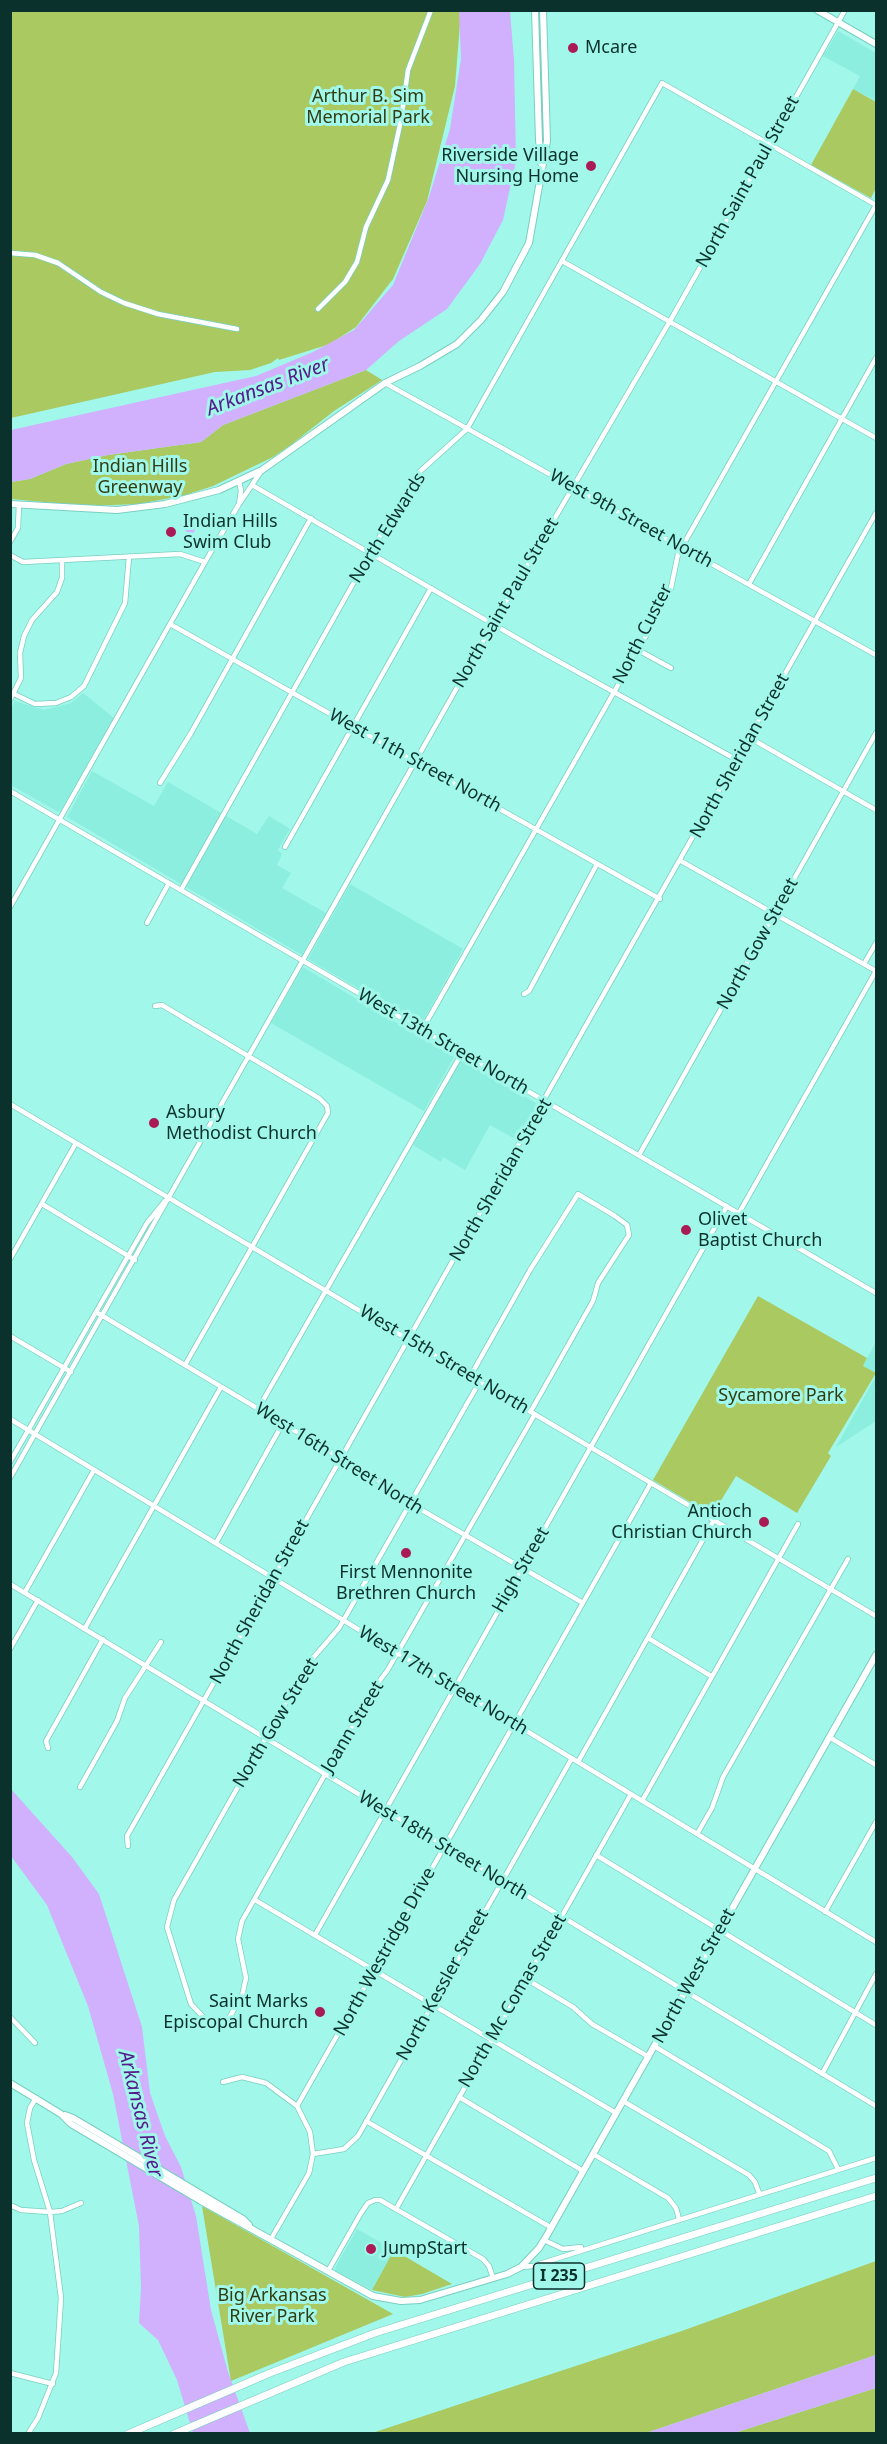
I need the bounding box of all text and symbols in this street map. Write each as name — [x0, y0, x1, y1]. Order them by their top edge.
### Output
place label: Mcare — [585, 37, 637, 59]
marker: Mcare — [566, 41, 580, 55]
park label: Arthur B. Sim Memorial Park — [306, 86, 430, 128]
street label: North Saint Paul Street — [692, 92, 804, 272]
place label: Riverside Village Nursing Home — [441, 145, 579, 188]
marker: Riverside Village Nursing Home — [584, 159, 598, 173]
water label: Arkansas River — [203, 353, 333, 421]
park label: Indian Hills Greenway — [93, 456, 187, 498]
street label: West 9th Street North — [546, 465, 716, 573]
street label: North Edwards — [345, 469, 431, 587]
place label: Indian Hills Swim Club — [183, 511, 278, 554]
street label: North Saint Paul Street — [448, 514, 564, 692]
marker: Indian Hills Swim Club — [164, 525, 178, 539]
street label: North Custer — [609, 580, 677, 688]
street label: North Sheridan Street — [686, 670, 794, 842]
street label: West 11th Street North — [325, 705, 505, 817]
street label: North Gow Street — [713, 874, 803, 1014]
street label: West 13th Street North — [354, 984, 532, 1100]
street label: North Sheridan Street — [445, 1095, 557, 1265]
place label: Asbury Methodist Church — [166, 1102, 317, 1144]
marker: Asbury Methodist Church — [147, 1116, 161, 1130]
place label: Olivet Baptist Church — [698, 1209, 822, 1252]
marker: Olivet Baptist Church — [679, 1223, 693, 1237]
street label: West 15th Street North — [355, 1301, 533, 1419]
park label: Sycamore Park — [718, 1385, 844, 1407]
street label: West 16th Street North — [251, 1398, 427, 1520]
place label: Antioch Christian Church — [611, 1501, 752, 1544]
marker: Antioch Christian Church — [757, 1515, 771, 1529]
street label: North Sheridan Street — [206, 1516, 314, 1688]
street label: High Street — [488, 1523, 554, 1617]
marker: First Mennonite Brethren Church — [399, 1546, 413, 1560]
place label: First Mennonite Brethren Church — [336, 1562, 476, 1604]
street label: West 17th Street North — [354, 1622, 532, 1740]
street label: North Gow Street — [229, 1654, 323, 1792]
street label: Joann Street — [317, 1677, 389, 1777]
street label: West 18th Street North — [354, 1787, 532, 1905]
street label: North Westridge Drive — [330, 1864, 440, 2040]
street label: North Kessler Street — [392, 1905, 494, 2065]
street label: North West Street — [648, 1905, 740, 2047]
street label: North Mc Comas Street — [454, 1910, 572, 2092]
place label: Saint Marks Episcopal Church — [163, 1991, 308, 2034]
marker: Saint Marks Episcopal Church — [313, 2005, 327, 2019]
water label: Arkansas River — [113, 2048, 167, 2180]
place label: JumpStart — [383, 2238, 467, 2260]
marker: JumpStart — [364, 2242, 378, 2256]
road number: I 235 — [534, 2263, 584, 2289]
park label: Big Arkansas River Park — [217, 2285, 327, 2328]

